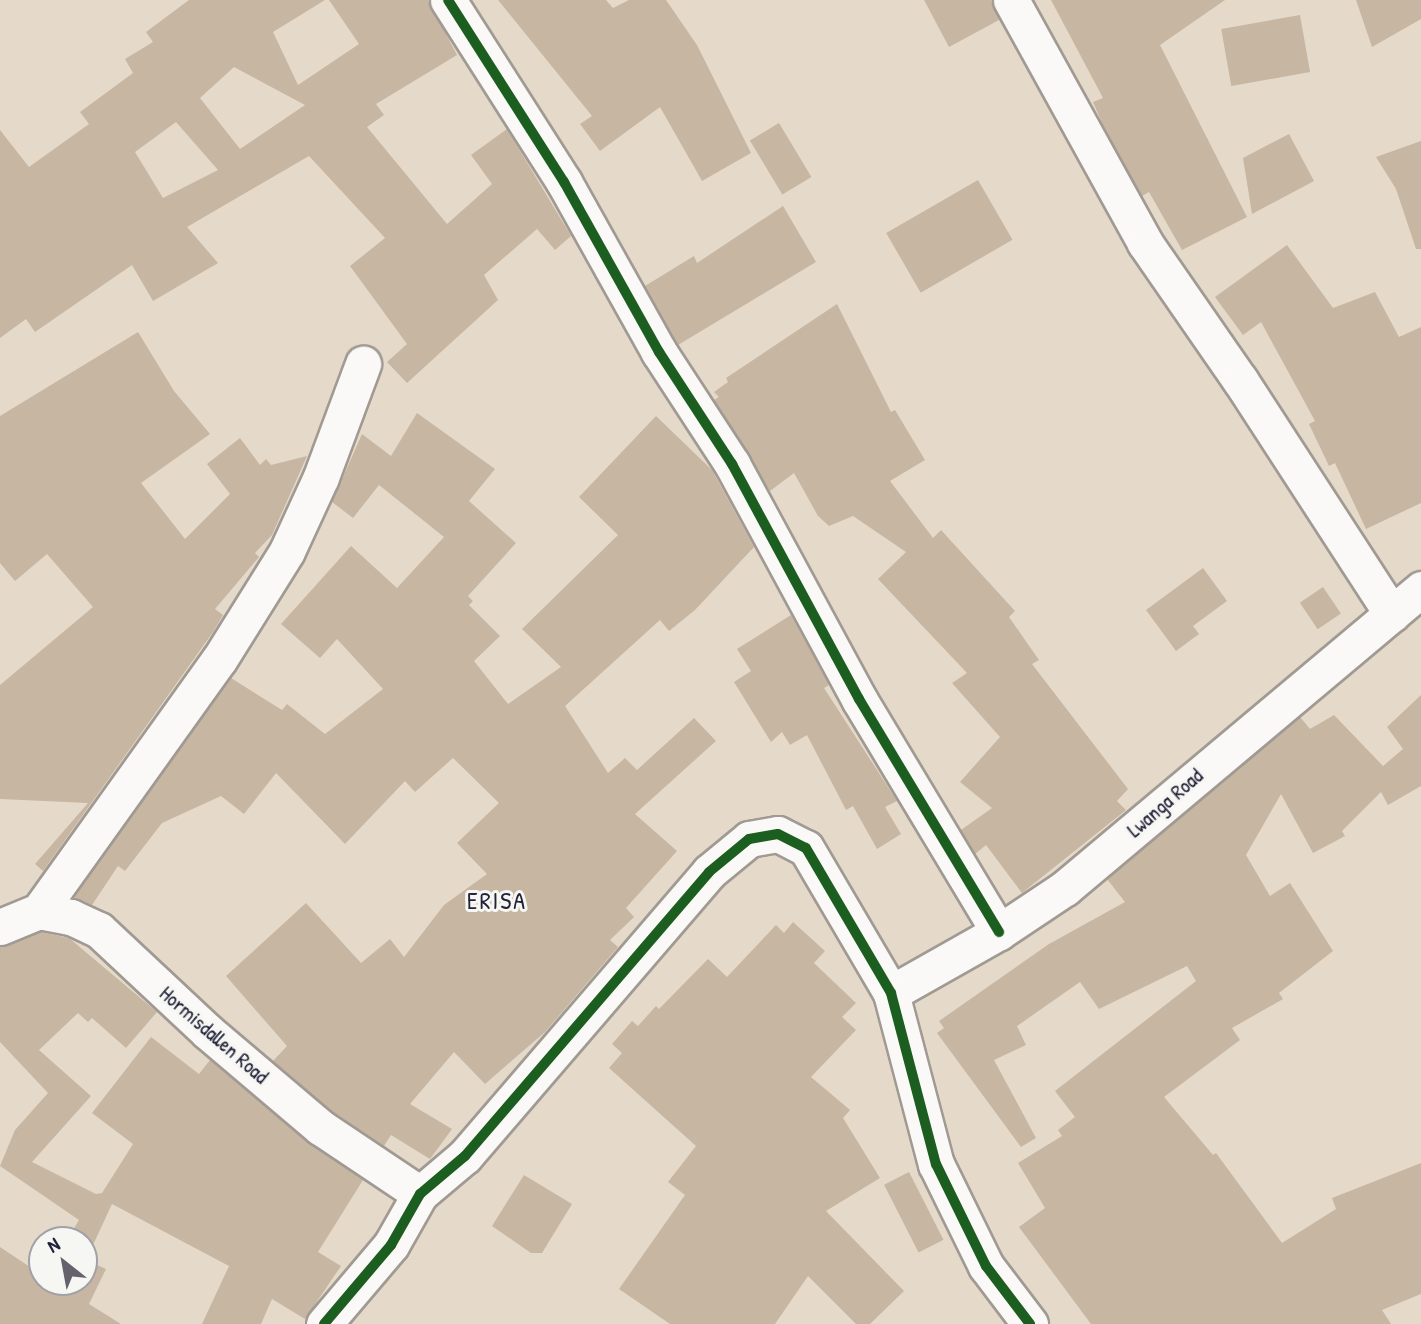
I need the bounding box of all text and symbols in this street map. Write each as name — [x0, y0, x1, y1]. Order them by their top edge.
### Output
street label: Lwanga Road — [1122, 763, 1208, 843]
district label: ERISA — [468, 887, 526, 915]
street label: Hormisdallen Road — [154, 981, 274, 1089]
north arrow — [28, 1226, 98, 1296]
text: N — [42, 1231, 64, 1258]

